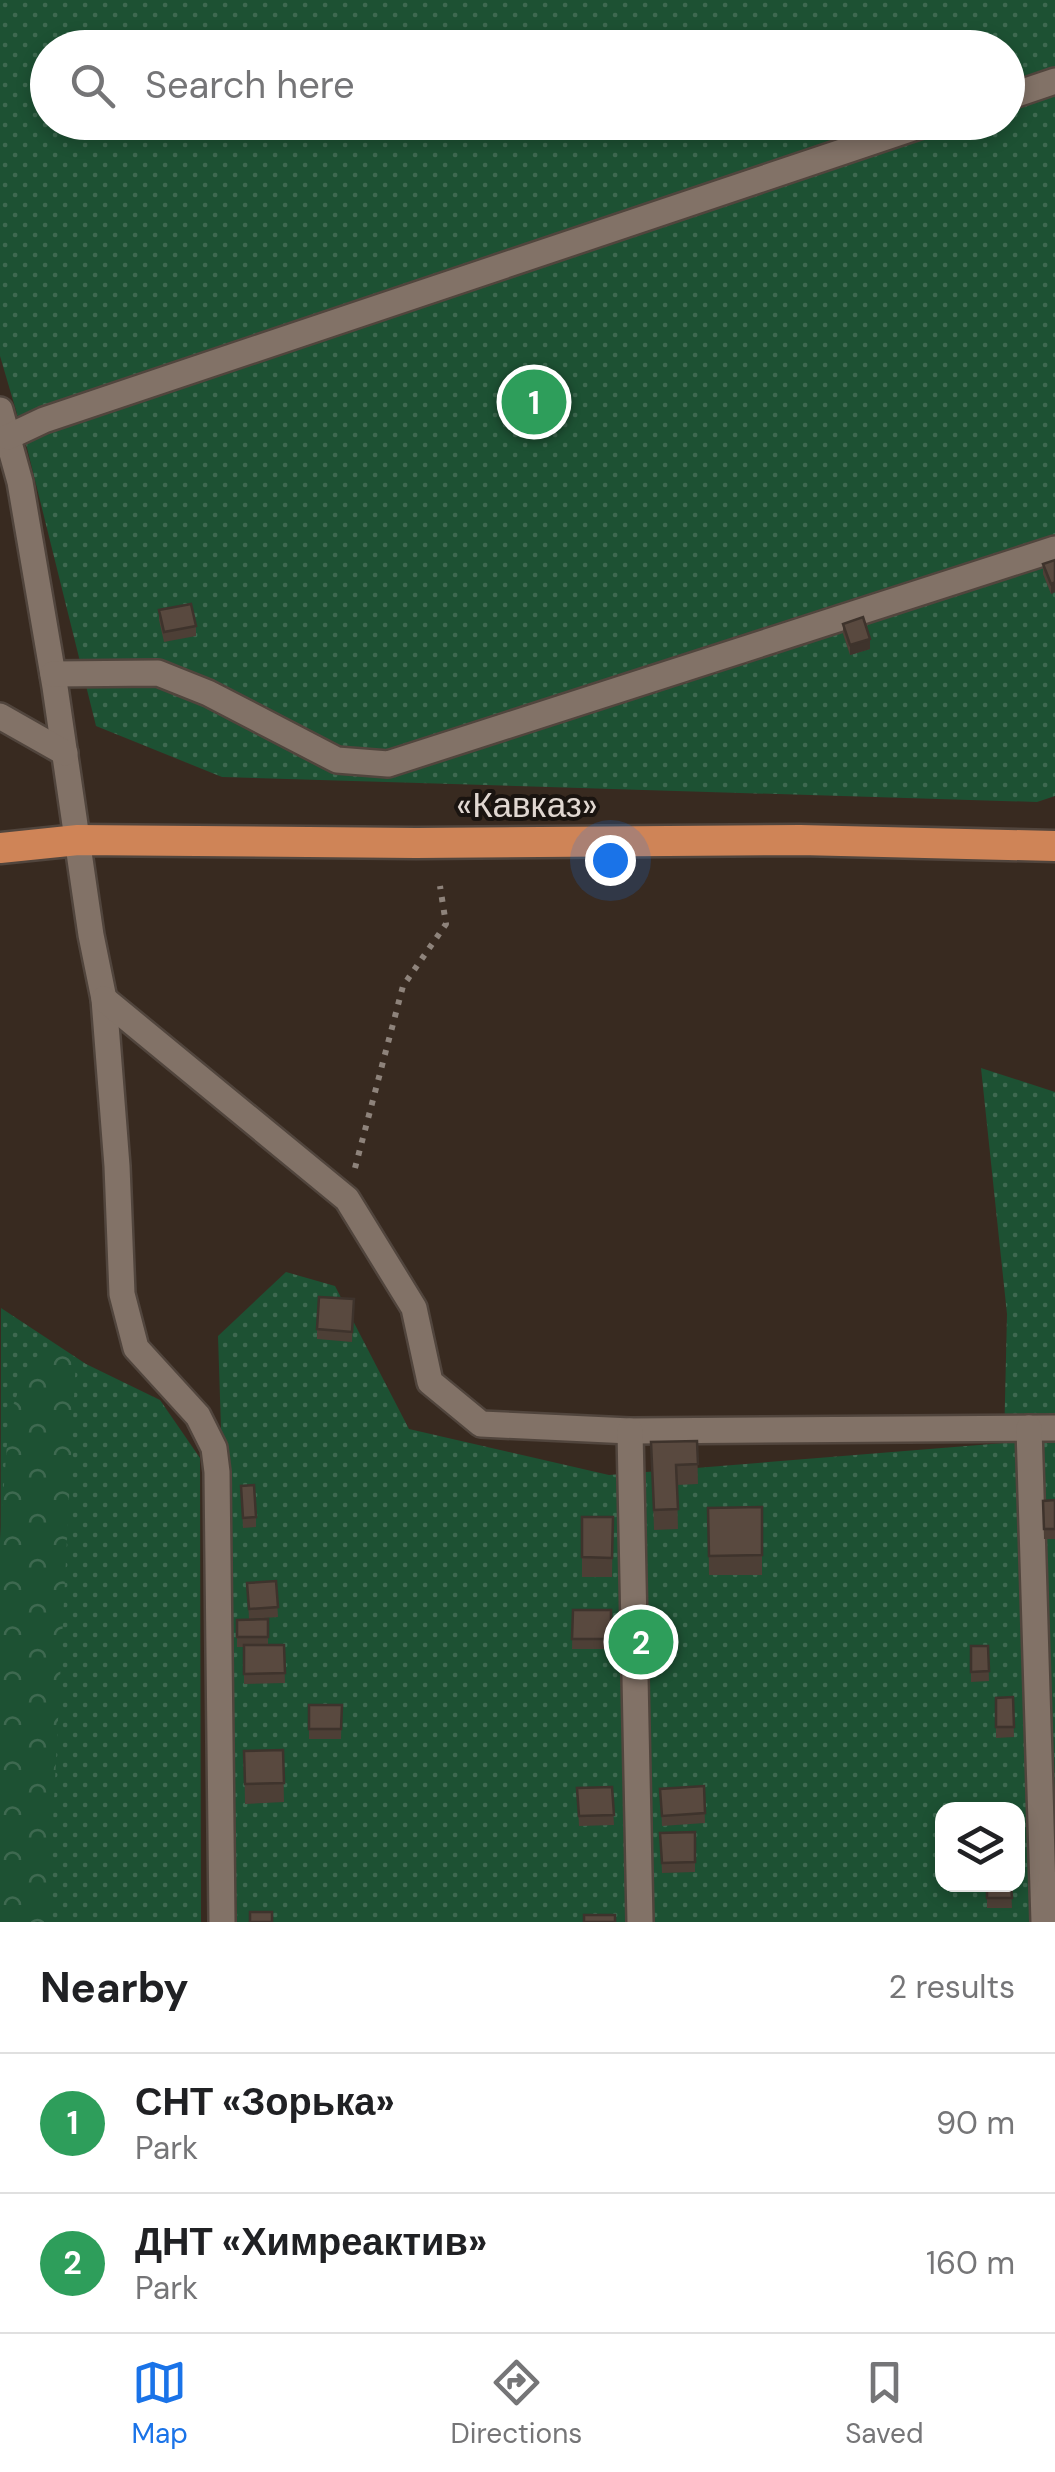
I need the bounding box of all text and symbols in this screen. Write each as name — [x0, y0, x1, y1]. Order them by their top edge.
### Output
search box — [30, 30, 1025, 140]
icon: search — [65, 58, 120, 113]
text: Search here — [145, 60, 355, 110]
pin: 1 — [502, 364, 566, 440]
street label: «Кавказ» — [456, 782, 598, 828]
your location — [585, 835, 636, 886]
pin: 2 — [608, 1604, 674, 1680]
map controls — [935, 1802, 1025, 1892]
button: layers — [935, 1802, 1025, 1892]
text: Nearby — [40, 1960, 189, 2015]
text: 2 results — [889, 1966, 1015, 2008]
text: СНТ «Зорька» — [135, 2077, 395, 2127]
text: 1 — [67, 2102, 78, 2144]
text: 90 m — [936, 2102, 1015, 2144]
text: Park — [135, 2127, 198, 2169]
text: ДНТ «Химреактив» — [135, 2217, 487, 2267]
text: 2 — [63, 2242, 82, 2284]
text: 160 m — [926, 2242, 1015, 2284]
text: Park — [135, 2267, 198, 2309]
tab: Map — [131, 2355, 188, 2452]
tab: Directions — [451, 2355, 582, 2452]
tab: Saved — [845, 2355, 924, 2452]

